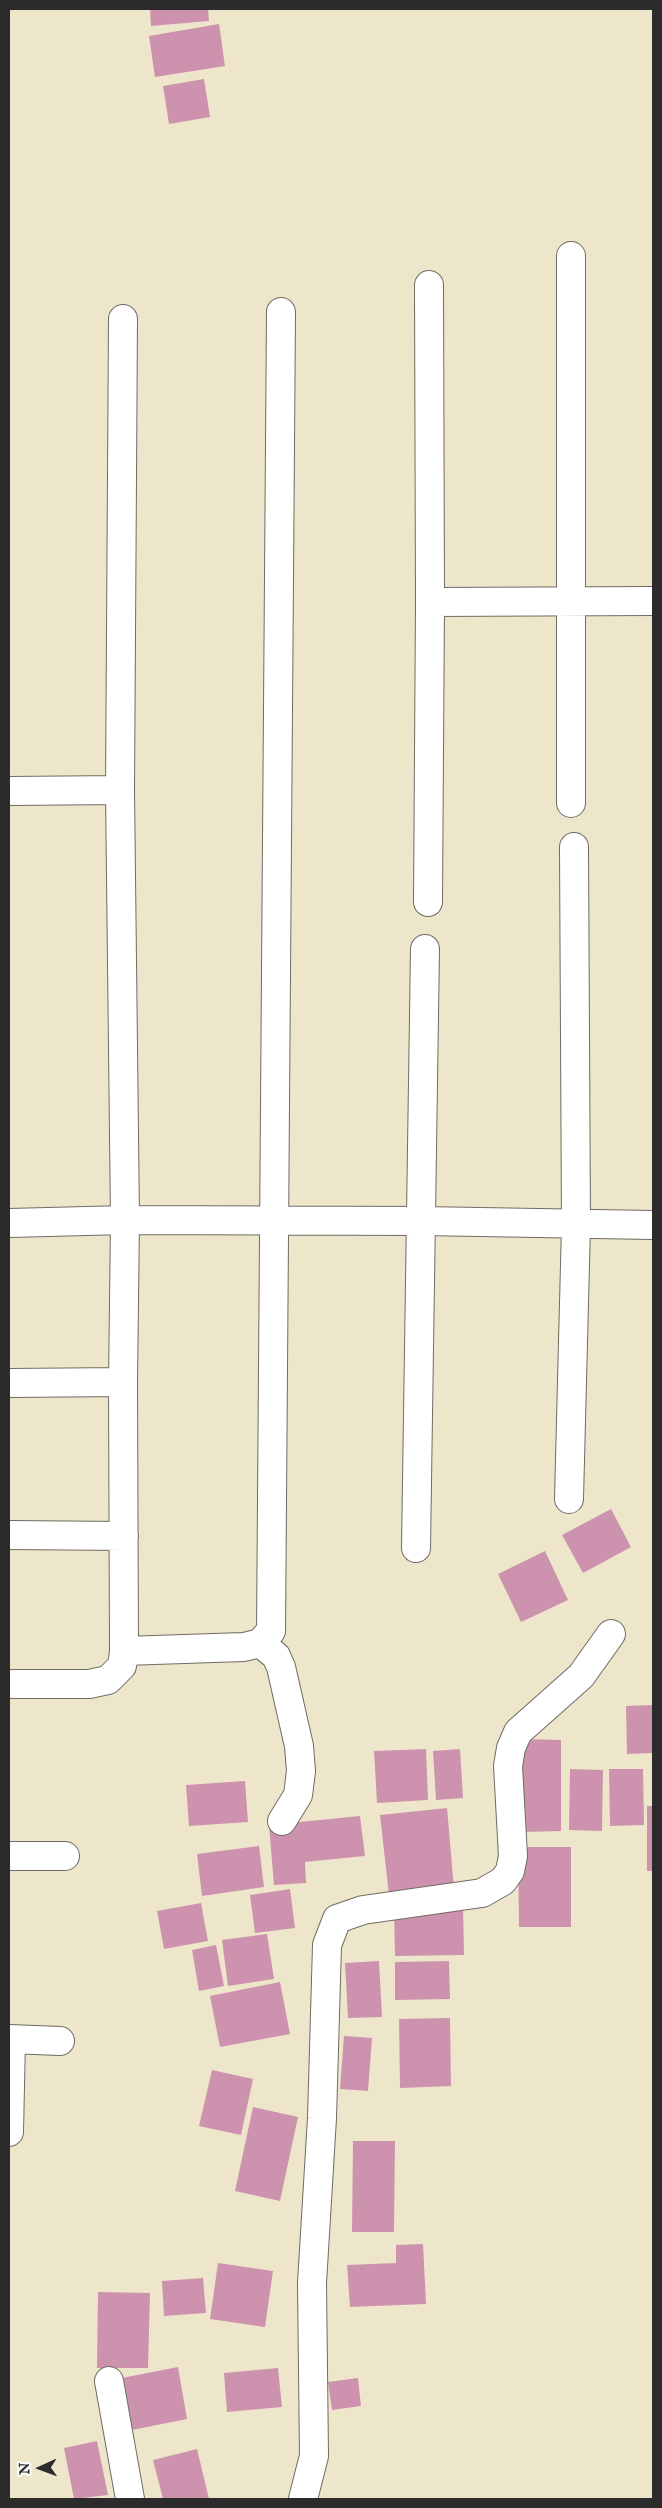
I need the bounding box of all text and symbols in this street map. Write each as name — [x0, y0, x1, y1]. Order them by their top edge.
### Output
north arrow — [15, 2443, 65, 2493]
text: N — [16, 2462, 34, 2475]

